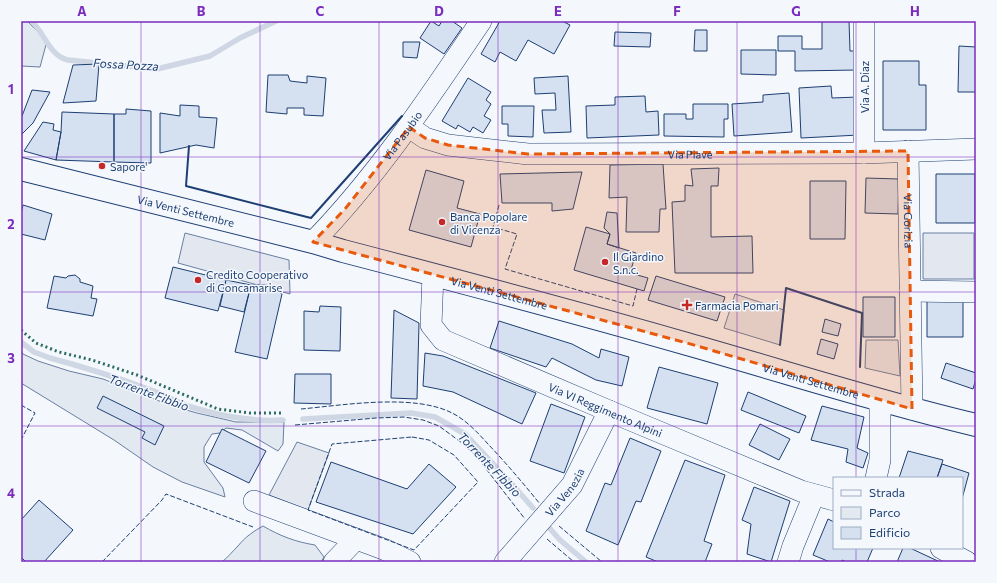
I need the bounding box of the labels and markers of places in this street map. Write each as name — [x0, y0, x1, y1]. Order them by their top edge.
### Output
place label: Sapore' — [110, 160, 148, 173]
marker: Sapore' — [97, 161, 107, 171]
place label: Banca Popolare di Vicenza — [450, 210, 528, 236]
marker: Banca Popolare di Vicenza — [437, 217, 447, 227]
place label: Il Giardino S.n.c. — [613, 250, 664, 276]
marker: Il Giardino S.n.c. — [600, 257, 610, 267]
place label: Credito Cooperativo di Concamarise — [206, 268, 309, 294]
marker: Credito Cooperativo di Concamarise — [193, 275, 203, 285]
place label: Farmacia Pomari — [695, 299, 779, 312]
marker: Farmacia Pomari — [682, 300, 692, 310]

